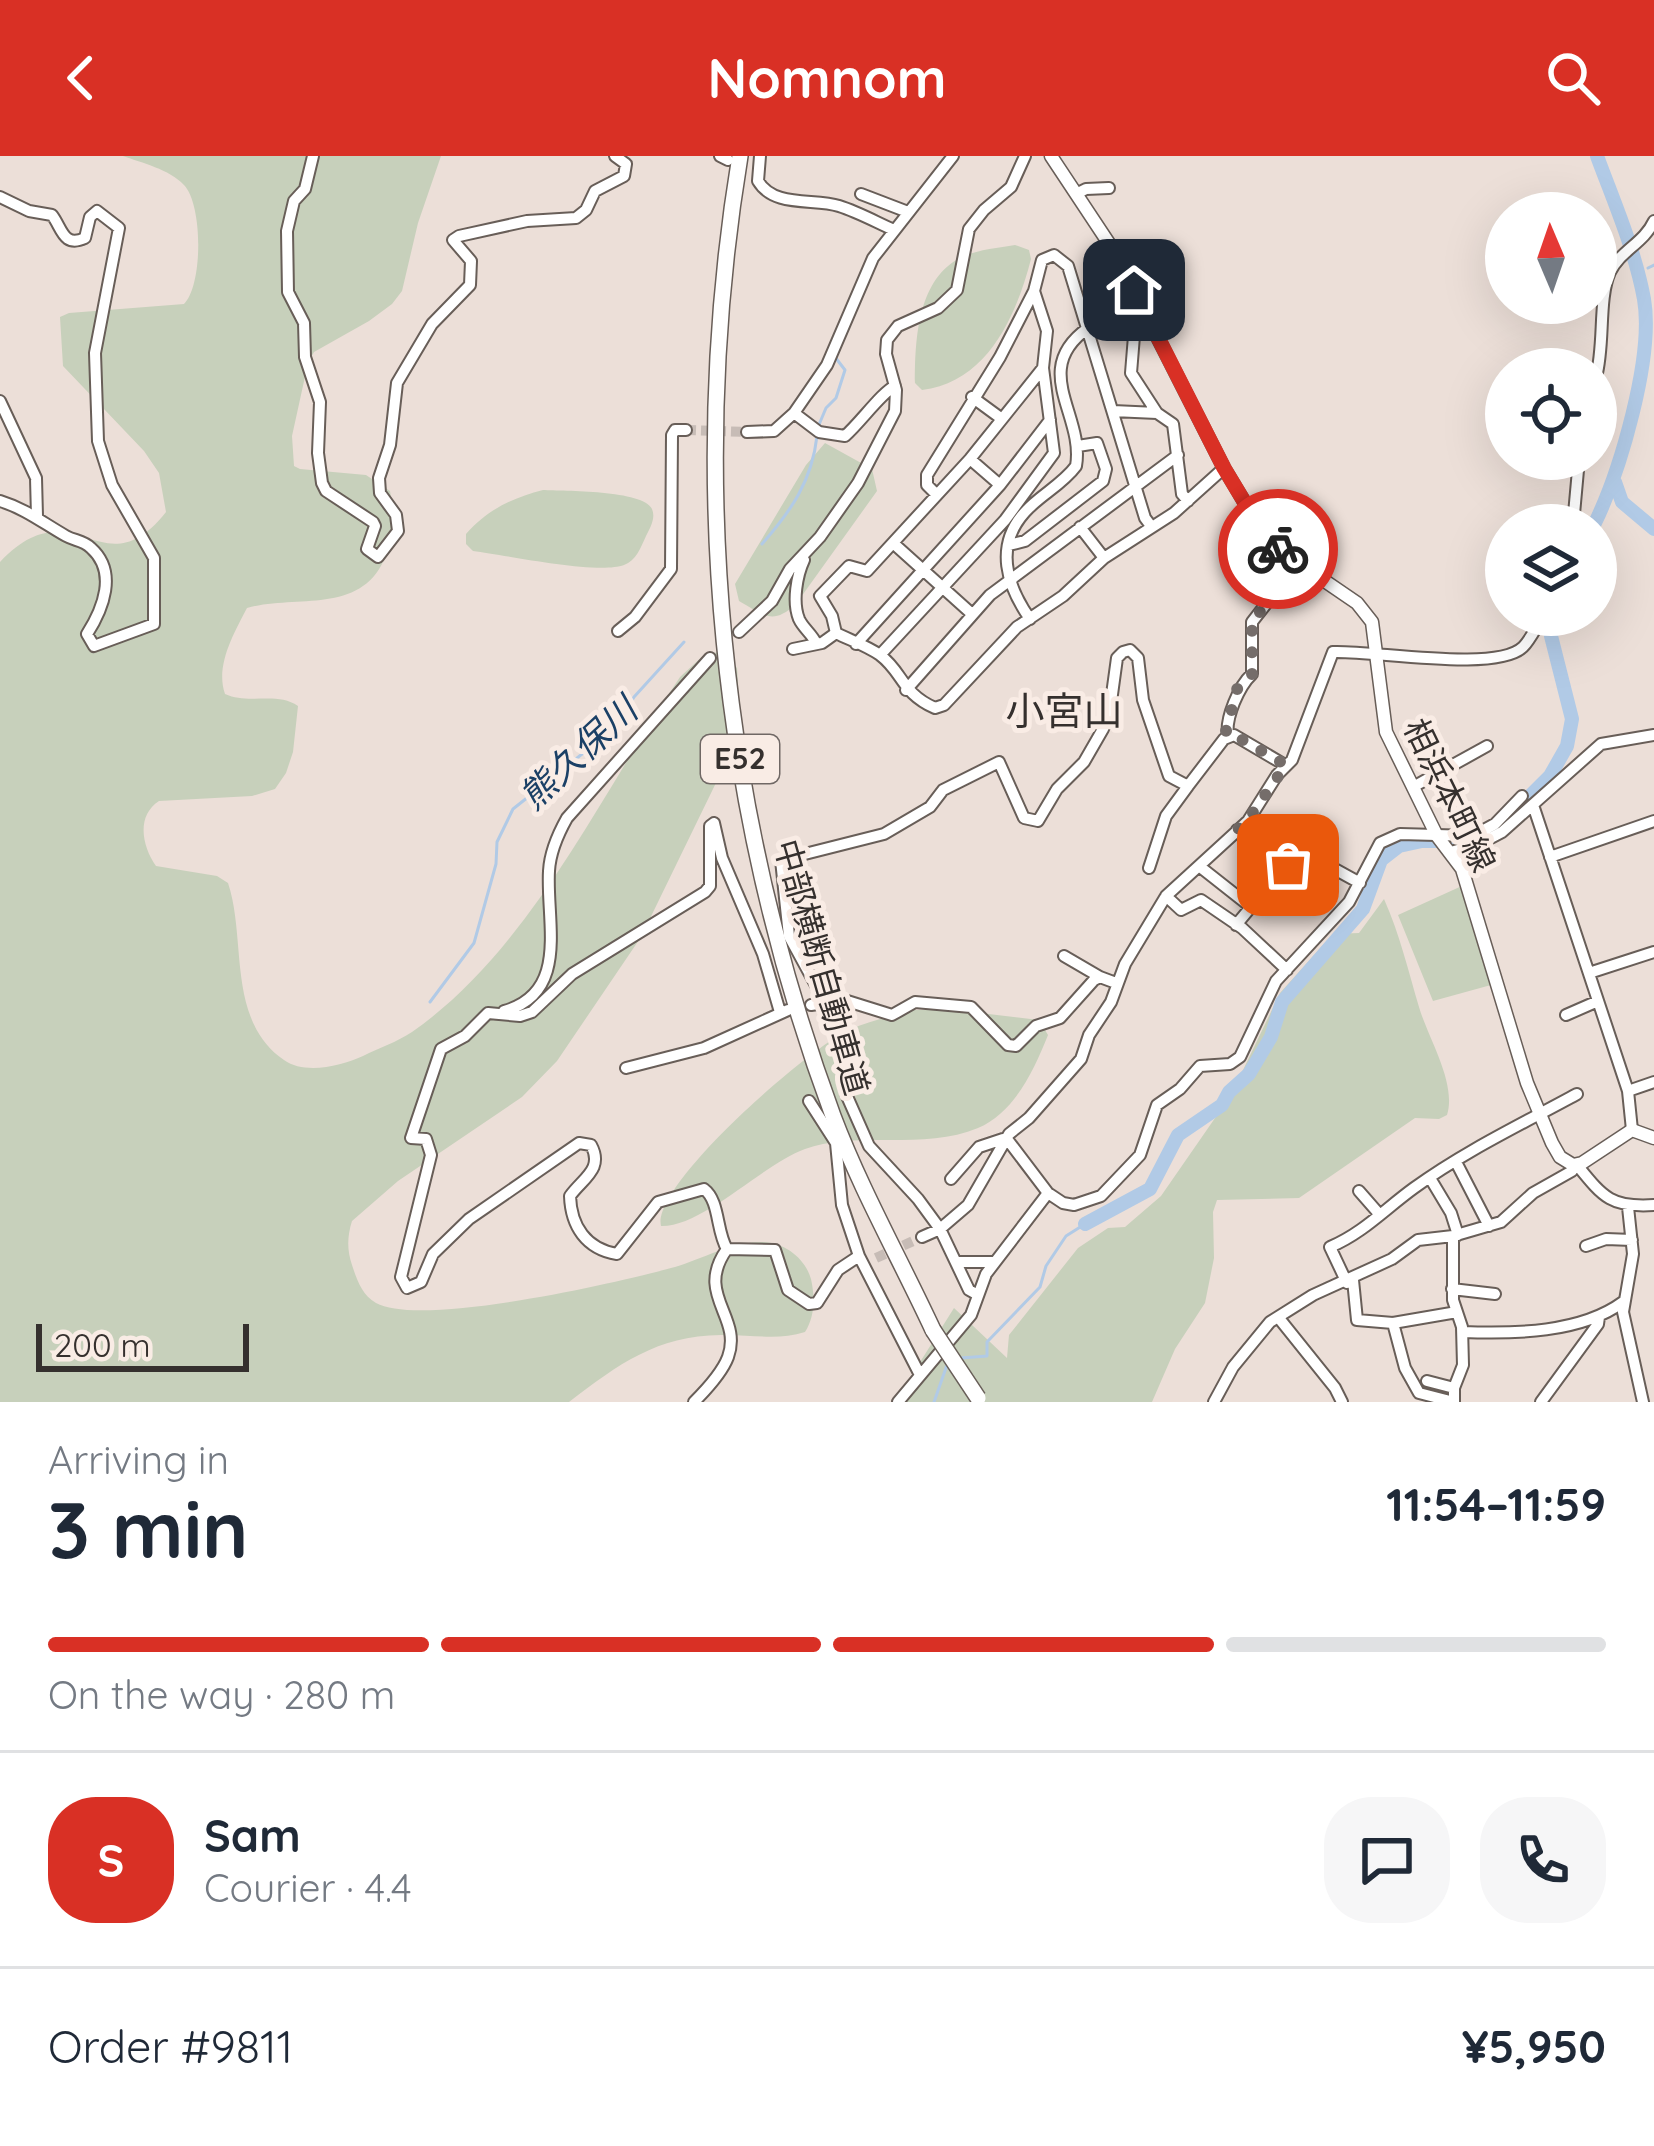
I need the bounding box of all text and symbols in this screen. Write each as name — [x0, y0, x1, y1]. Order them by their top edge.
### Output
text: Nomnom — [708, 44, 946, 112]
icon: back — [48, 45, 114, 111]
icon: search — [1540, 45, 1606, 111]
north arrow — [1485, 192, 1617, 324]
map controls — [1485, 192, 1617, 636]
pin — [1083, 239, 1185, 341]
icon: home — [1101, 257, 1167, 323]
button: locate — [1485, 348, 1617, 480]
courier — [1218, 489, 1338, 609]
button: layers — [1485, 504, 1617, 636]
icon: bike — [1245, 516, 1311, 582]
water label: 熊久保川 — [510, 684, 649, 818]
district label: 小宮山 — [1005, 686, 1123, 735]
street label: 相浜本町線 — [1396, 712, 1505, 878]
road number: E52 — [701, 735, 779, 783]
pin — [1237, 814, 1339, 916]
icon: bag — [1255, 832, 1321, 898]
street label: 中部横断自動車道 — [766, 834, 879, 1099]
scale bar — [36, 1318, 249, 1371]
text: 200 m — [54, 1324, 151, 1365]
text: Arriving in — [48, 1435, 229, 1484]
text: 11:54–11:59 — [1386, 1476, 1606, 1532]
text: 3 min — [48, 1480, 249, 1578]
text: On the way · 280 m — [48, 1670, 395, 1719]
button: chat — [1324, 1797, 1450, 1923]
button: phone — [1480, 1797, 1606, 1923]
text: Sam — [204, 1807, 301, 1863]
text: S — [98, 1832, 124, 1888]
text: Courier · 4.4 — [204, 1863, 412, 1912]
text: Order #9811 — [48, 2018, 293, 2074]
text: ¥5,950 — [1462, 2018, 1606, 2074]

